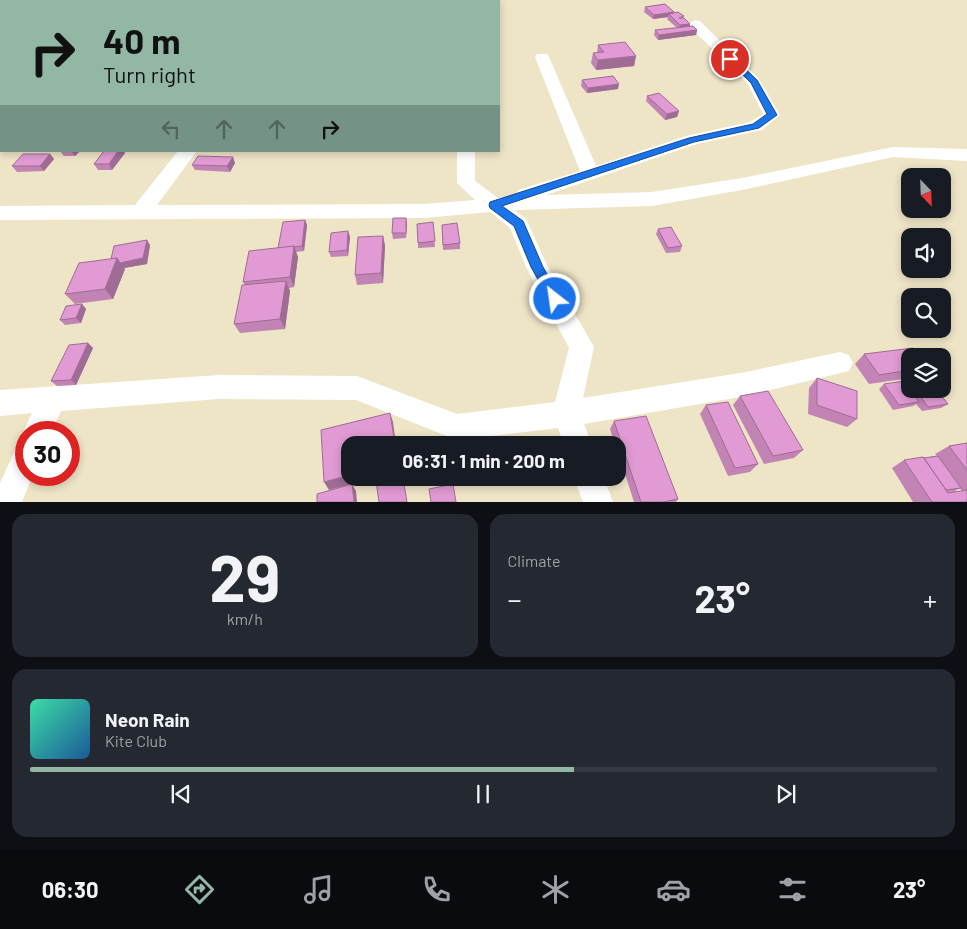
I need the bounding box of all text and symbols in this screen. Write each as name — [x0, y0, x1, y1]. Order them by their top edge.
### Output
text: 40 m — [103, 19, 180, 61]
icon: right — [20, 20, 85, 85]
pin — [709, 38, 751, 80]
icon: arrive — [716, 45, 744, 73]
text: Turn right — [103, 61, 196, 87]
icon: left — [157, 115, 185, 143]
icon: ahead — [210, 115, 238, 143]
icon: ahead — [263, 115, 291, 143]
icon: right — [316, 115, 344, 143]
north arrow — [901, 168, 951, 218]
map controls — [901, 168, 951, 398]
button: sound — [901, 228, 951, 278]
position arrow — [528, 272, 580, 324]
button: search — [901, 288, 951, 338]
button: layers — [901, 348, 951, 398]
speed limit sign: 30 — [15, 421, 80, 486]
text: 06:31 · 1 min · 200 m — [402, 449, 565, 472]
text: 29 — [209, 537, 280, 615]
text: Climate — [508, 551, 560, 570]
text: 23° — [694, 575, 750, 621]
text: − — [508, 582, 522, 616]
text: + — [923, 582, 937, 616]
text: km/h — [227, 609, 263, 628]
text: Neon Rain — [105, 708, 190, 731]
text: Kite Club — [105, 731, 167, 750]
icon: previous — [167, 780, 195, 808]
icon: pause — [469, 780, 497, 808]
icon: next — [772, 780, 800, 808]
icon: directions — [182, 872, 217, 907]
icon: music — [301, 872, 336, 907]
icon: phone — [419, 872, 454, 907]
icon: climate — [538, 872, 573, 907]
icon: car — [656, 872, 691, 907]
icon: filters — [775, 872, 810, 907]
text: 06:30 — [42, 876, 99, 902]
text: 23° — [893, 876, 925, 902]

